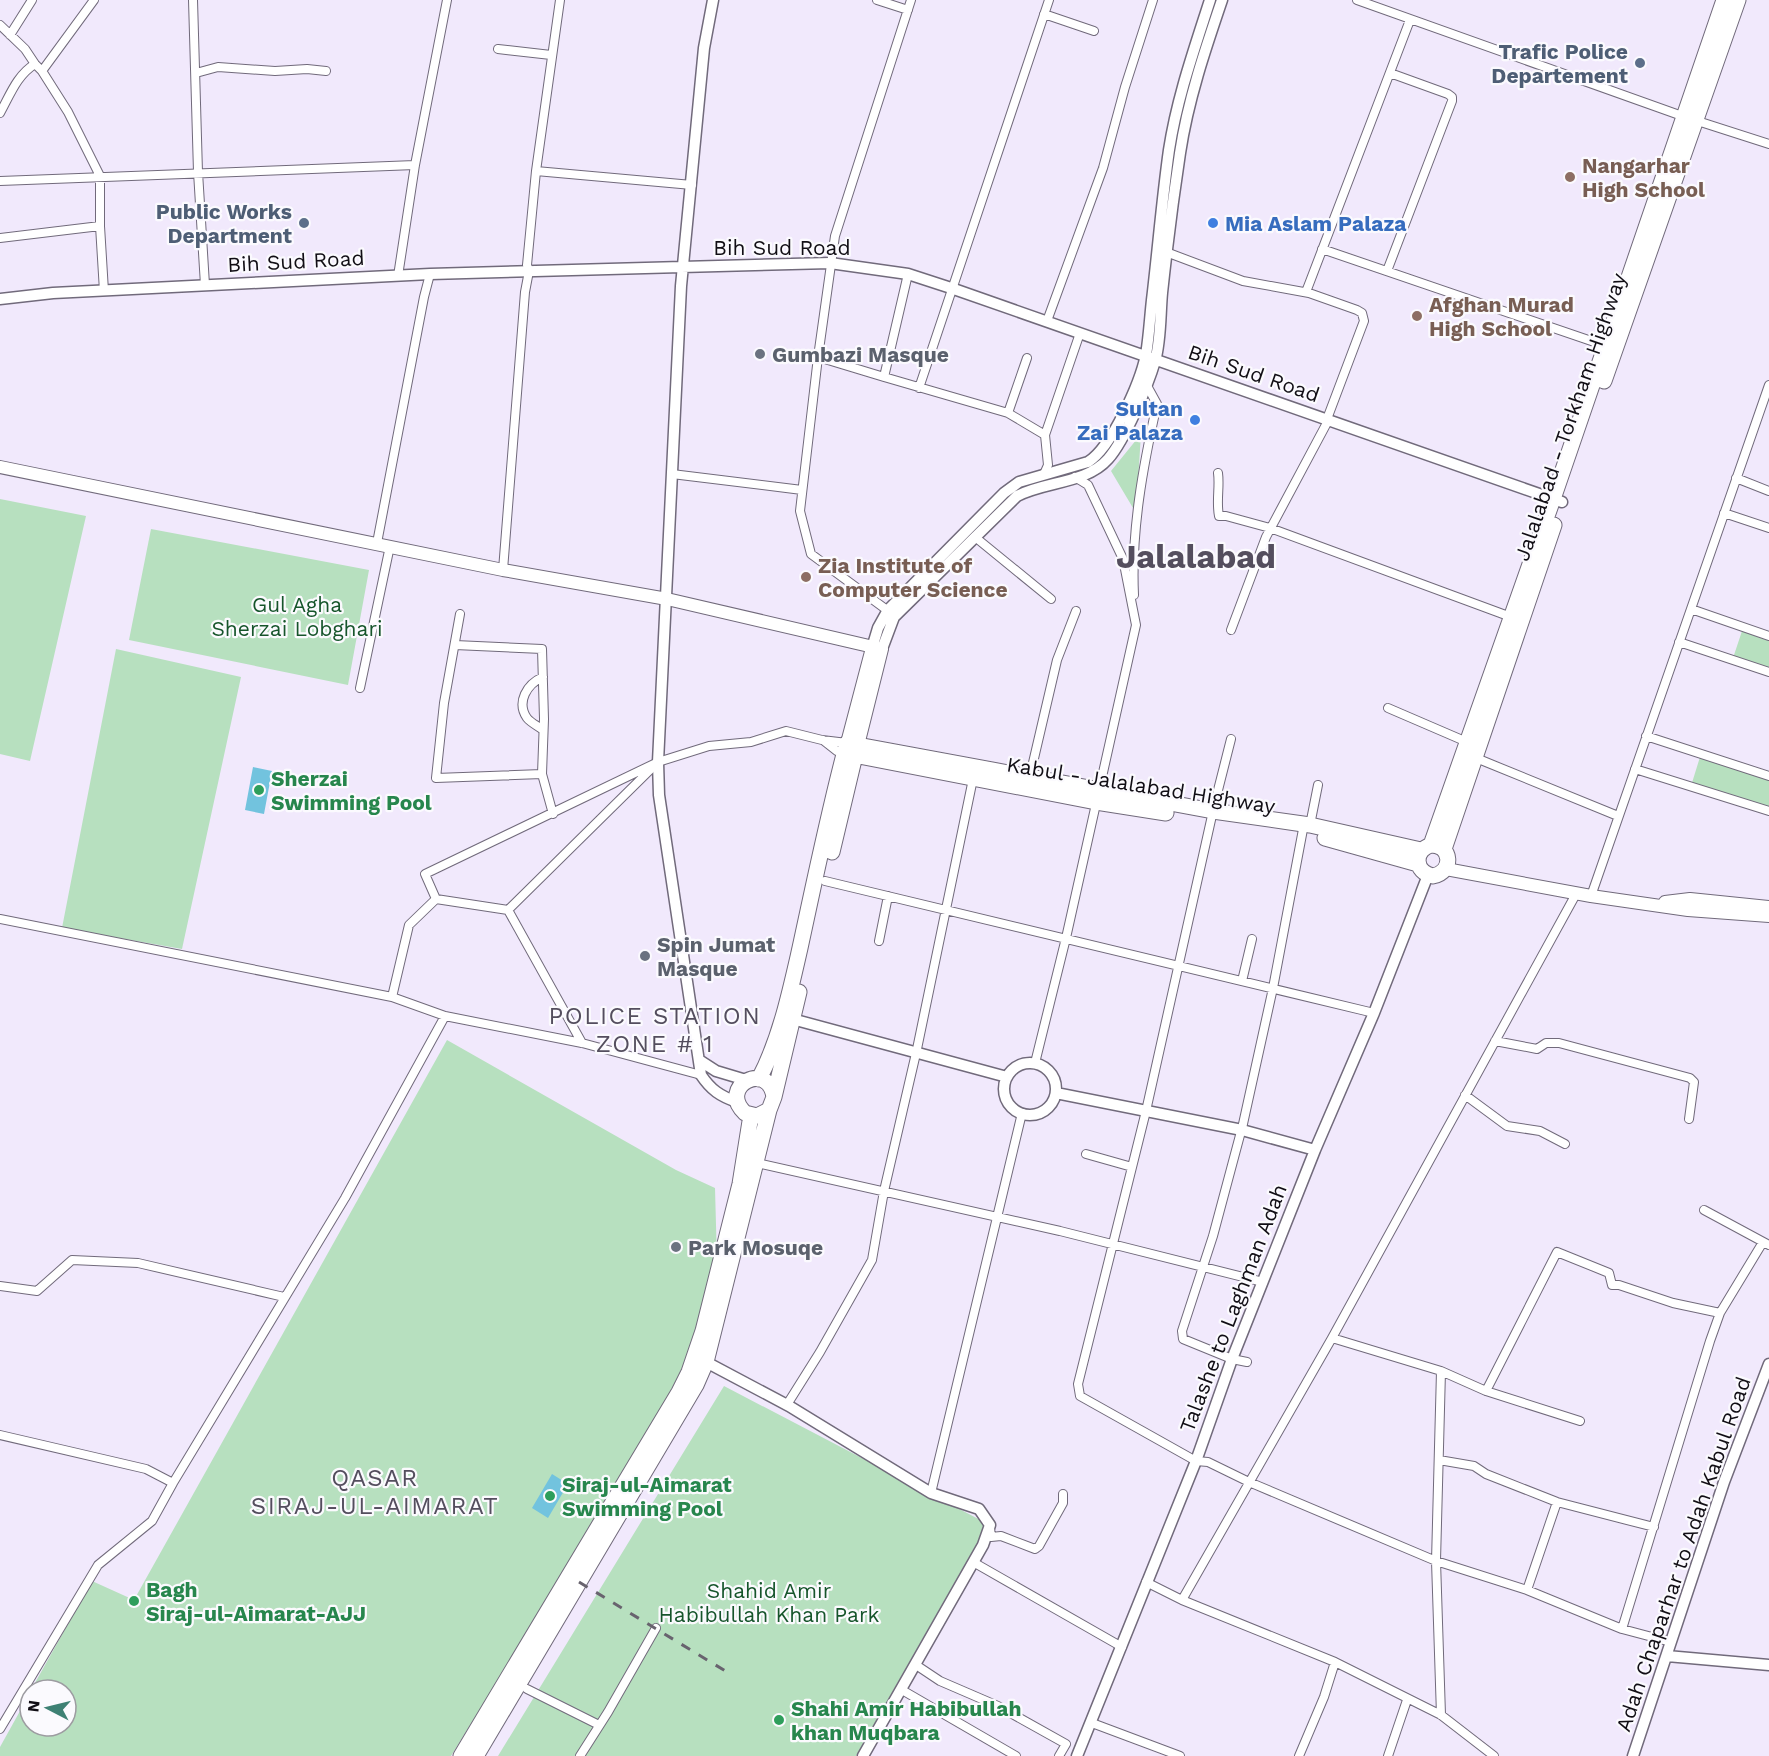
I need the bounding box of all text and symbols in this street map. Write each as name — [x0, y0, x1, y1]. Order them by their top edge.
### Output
place label: Trafic Police Departement — [1491, 39, 1628, 88]
marker: Trafic Police Departement — [1633, 56, 1647, 70]
place label: Nangarhar High School — [1582, 153, 1705, 202]
marker: Nangarhar High School — [1563, 170, 1577, 184]
place label: Public Works Department — [156, 199, 292, 248]
place label: Mia Aslam Palaza — [1225, 211, 1407, 236]
marker: Public Works Department — [297, 216, 311, 230]
marker: Mia Aslam Palaza — [1206, 216, 1220, 230]
street label: Bih Sud Road — [713, 235, 851, 260]
street label: Bih Sud Road — [227, 245, 365, 277]
street label: Jalalabad - Torkham Highway — [1509, 270, 1631, 564]
place label: Afghan Murad High School — [1429, 292, 1574, 341]
marker: Afghan Murad High School — [1410, 309, 1424, 323]
street label: Bih Sud Road — [1185, 339, 1323, 407]
place label: Gumbazi Masque — [772, 342, 949, 367]
marker: Gumbazi Masque — [753, 347, 767, 361]
place label: Sultan Zai Palaza — [1077, 396, 1184, 445]
marker: Sultan Zai Palaza — [1188, 413, 1202, 427]
district label: Jalalabad — [1116, 537, 1276, 576]
place label: Zia Institute of Computer Science — [818, 553, 1008, 602]
marker: Zia Institute of Computer Science — [799, 570, 813, 584]
park label: Gul Agha Sherzai Lobghari — [211, 592, 383, 641]
street label: Kabul - Jalalabad Highway — [1005, 751, 1277, 819]
place label: Sherzai Swimming Pool — [271, 766, 432, 815]
marker: Sherzai Swimming Pool — [252, 783, 266, 797]
place label: Spin Jumat Masque — [657, 932, 775, 981]
marker: Spin Jumat Masque — [638, 949, 652, 963]
district label: POLICE STATION ZONE # 1 — [549, 1002, 761, 1058]
street label: Talashe to Laghman Adah — [1174, 1180, 1292, 1436]
place label: Park Mosuqe — [688, 1235, 823, 1260]
marker: Park Mosuqe — [669, 1240, 683, 1254]
street label: Adah Chaparhar to Adah Kabul Road — [1610, 1373, 1756, 1735]
district label: QASAR SIRAJ-UL-AIMARAT — [251, 1464, 499, 1520]
place label: Siraj-ul-Aimarat Swimming Pool — [562, 1472, 732, 1521]
marker: Siraj-ul-Aimarat Swimming Pool — [543, 1489, 557, 1503]
place label: Bagh Siraj-ul-Aimarat-AJJ — [146, 1577, 366, 1626]
park label: Shahid Amir Habibullah Khan Park — [659, 1578, 880, 1627]
marker: Bagh Siraj-ul-Aimarat-AJJ — [127, 1594, 141, 1608]
north arrow — [18, 1678, 78, 1738]
place label: Shahi Amir Habibullah khan Muqbara — [791, 1696, 1021, 1745]
text: N — [23, 1699, 44, 1713]
marker: Shahi Amir Habibullah khan Muqbara — [772, 1713, 786, 1727]

